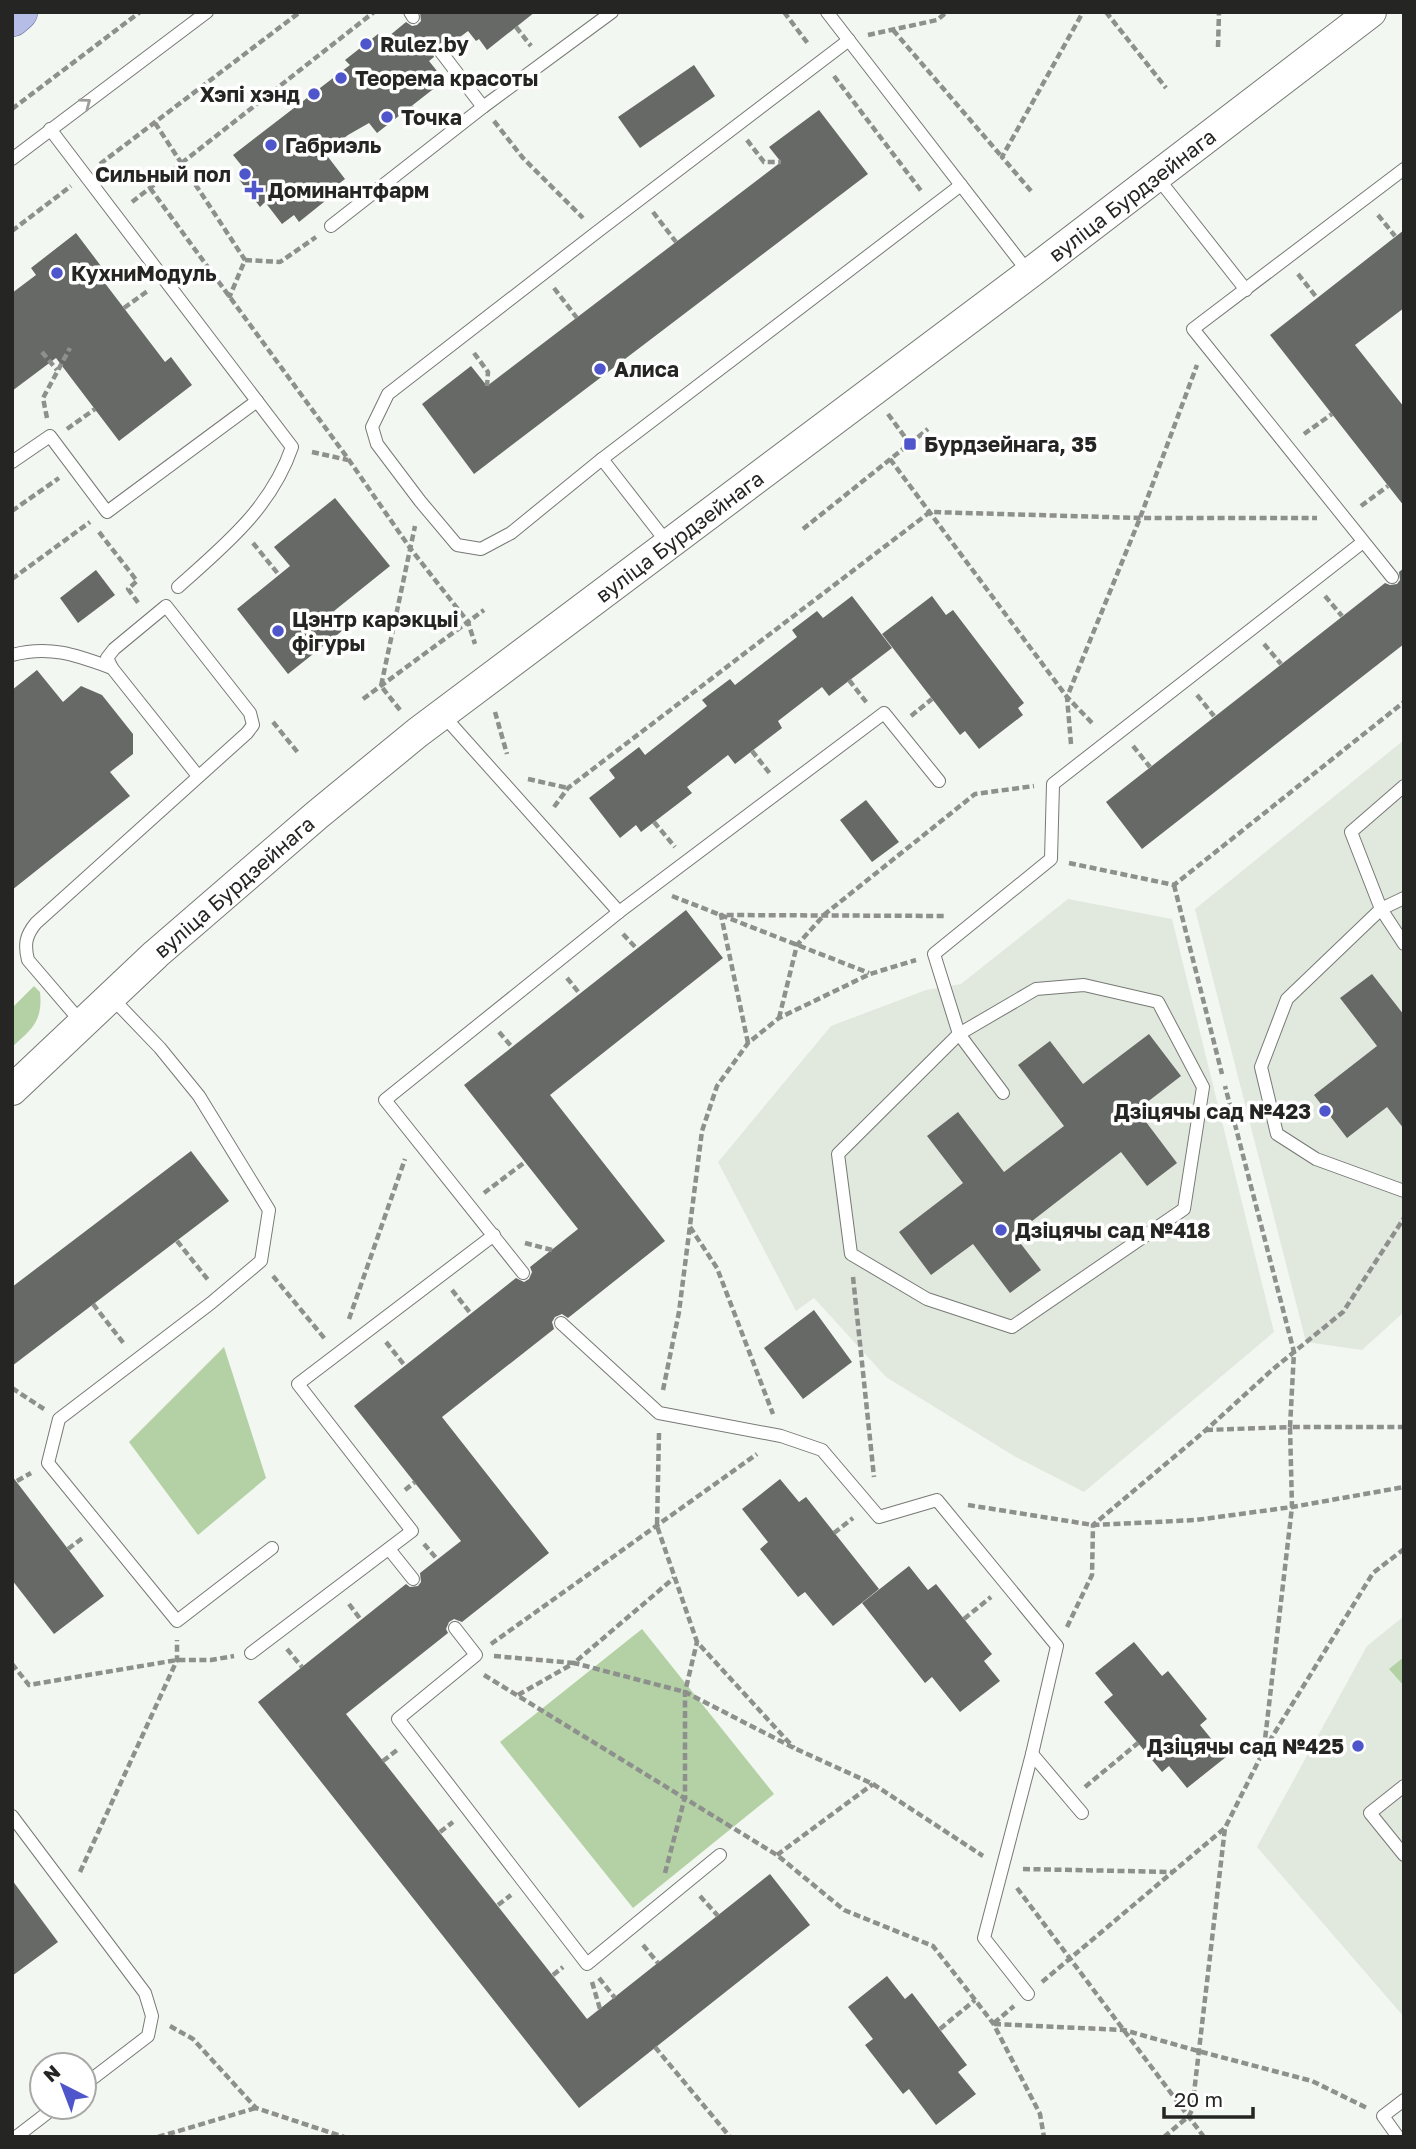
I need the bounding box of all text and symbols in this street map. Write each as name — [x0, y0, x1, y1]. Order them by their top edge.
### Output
place label: Rulez.by — [380, 31, 469, 57]
marker: Rulez.by — [358, 36, 374, 52]
place label: Теорема красоты — [355, 65, 538, 91]
marker: Теорема красоты — [333, 70, 349, 86]
place label: Хэпі хэнд — [200, 81, 300, 107]
marker: Хэпі хэнд — [306, 86, 322, 102]
one-way arrow — [78, 98, 91, 111]
place label: Точка — [401, 104, 462, 130]
marker: Точка — [379, 109, 395, 125]
street label: вуліца Бурдзейнага — [1043, 123, 1221, 267]
place label: Габриэль — [285, 132, 382, 158]
marker: Габриэль — [263, 137, 279, 153]
place label: Сильный пол — [95, 161, 231, 187]
marker: Сильный пол — [237, 166, 253, 182]
place label: Доминантфарм — [268, 177, 429, 203]
marker: Доминантфарм — [246, 182, 262, 198]
place label: КухниМодуль — [71, 260, 217, 286]
marker: КухниМодуль — [49, 265, 65, 281]
place label: Алиса — [614, 356, 679, 382]
marker: Алиса — [592, 361, 608, 377]
place label: Бурдзейнага, 35 — [924, 431, 1097, 457]
marker: Бурдзейнага, 35 — [902, 436, 918, 452]
street label: вуліца Бурдзейнага — [590, 465, 768, 608]
place label: Цэнтр карэкцыі фігуры — [292, 606, 459, 656]
marker: Цэнтр карэкцыі фігуры — [270, 623, 286, 639]
street label: вуліца Бурдзейнага — [148, 810, 319, 963]
place label: Дзіцячы сад №423 — [1114, 1098, 1311, 1124]
marker: Дзіцячы сад №423 — [1317, 1103, 1333, 1119]
place label: Дзіцячы сад №418 — [1015, 1217, 1211, 1243]
marker: Дзіцячы сад №418 — [993, 1222, 1009, 1238]
place label: Дзіцячы сад №425 — [1147, 1733, 1344, 1759]
marker: Дзіцячы сад №425 — [1350, 1738, 1366, 1754]
north arrow — [28, 2051, 98, 2121]
text: N — [38, 2060, 64, 2086]
scale bar — [1164, 2076, 1253, 2120]
text: 20 m — [1174, 2086, 1223, 2112]

